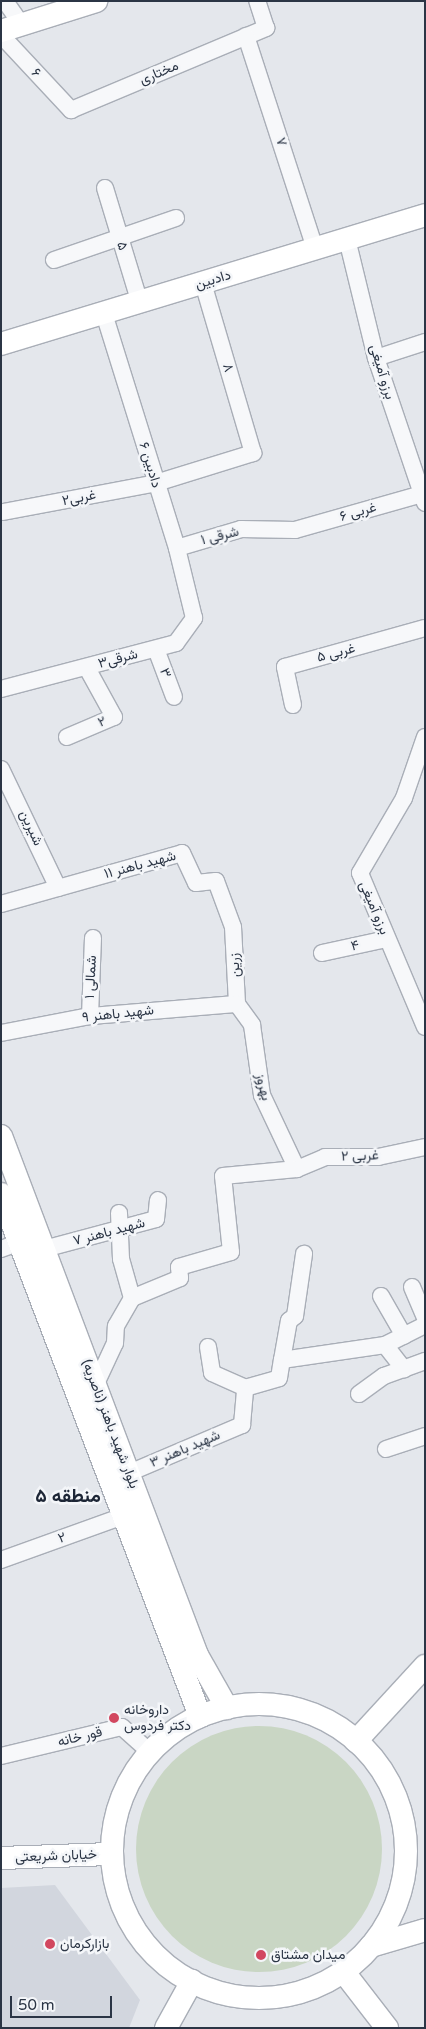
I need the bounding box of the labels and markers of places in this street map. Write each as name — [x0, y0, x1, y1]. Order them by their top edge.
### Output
place label: داروخانه دکتر فردوس — [124, 1702, 191, 1734]
marker: داروخانه دکتر فردوس — [108, 1712, 120, 1724]
place label: بازارکرمان — [60, 1936, 109, 1952]
marker: بازارکرمان — [44, 1938, 56, 1950]
place label: ميدان مشتاق — [271, 1947, 345, 1963]
marker: ميدان مشتاق — [255, 1949, 267, 1961]

